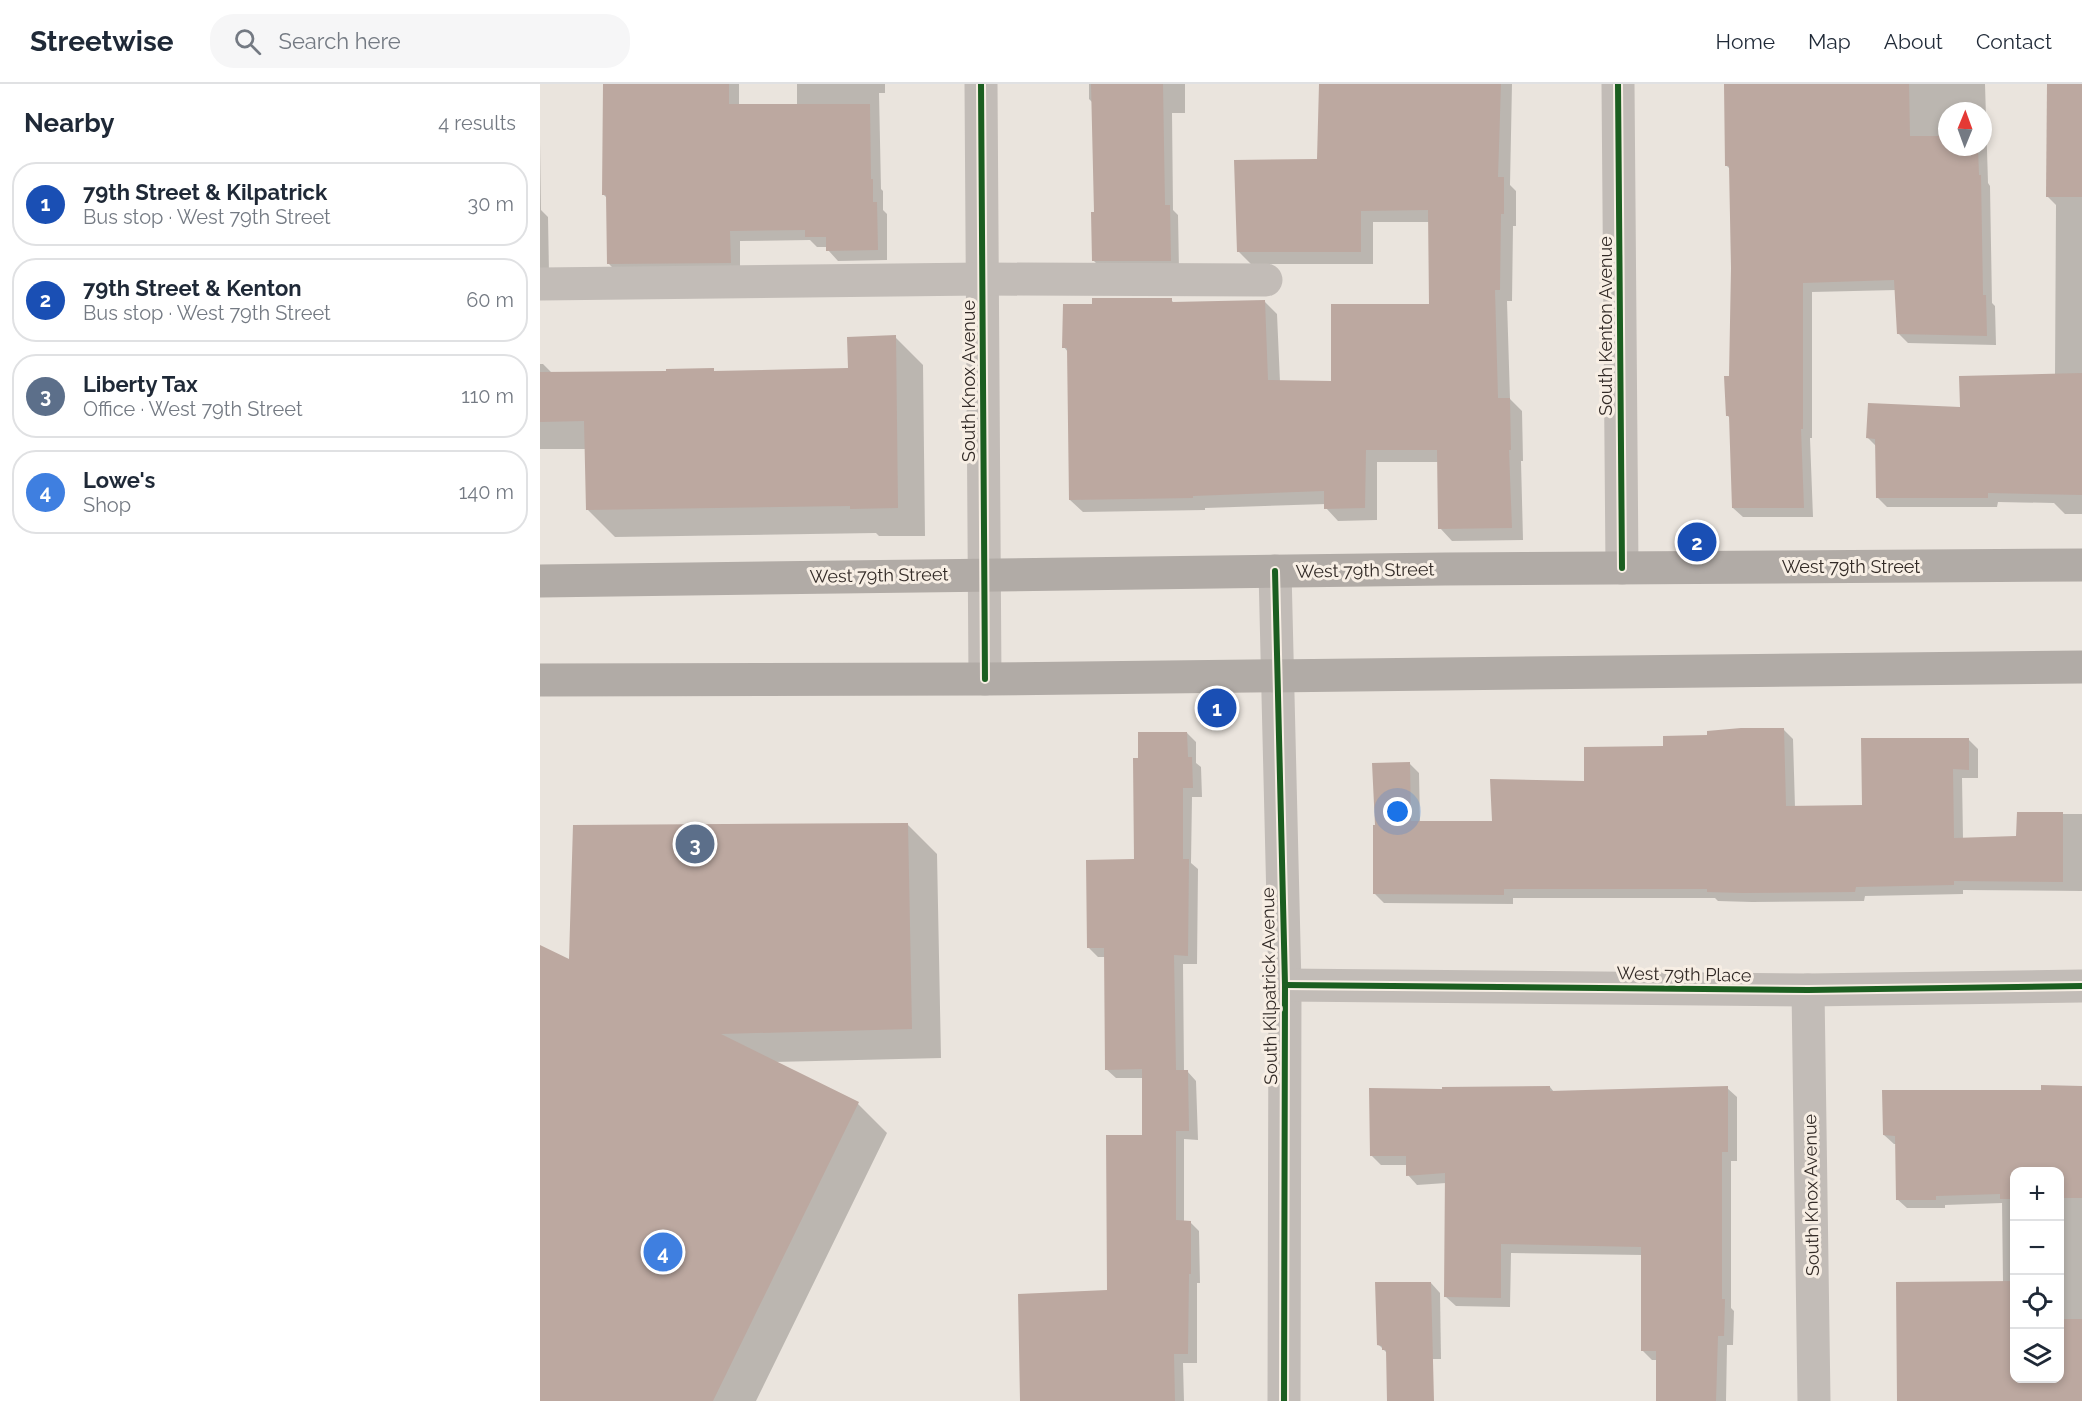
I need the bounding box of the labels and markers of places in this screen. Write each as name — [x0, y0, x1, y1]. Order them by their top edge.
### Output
pin: 2 — [1678, 520, 1716, 564]
pin: 1 — [1198, 686, 1236, 730]
pin: 3 — [676, 822, 714, 867]
pin: 4 — [644, 1230, 682, 1274]

